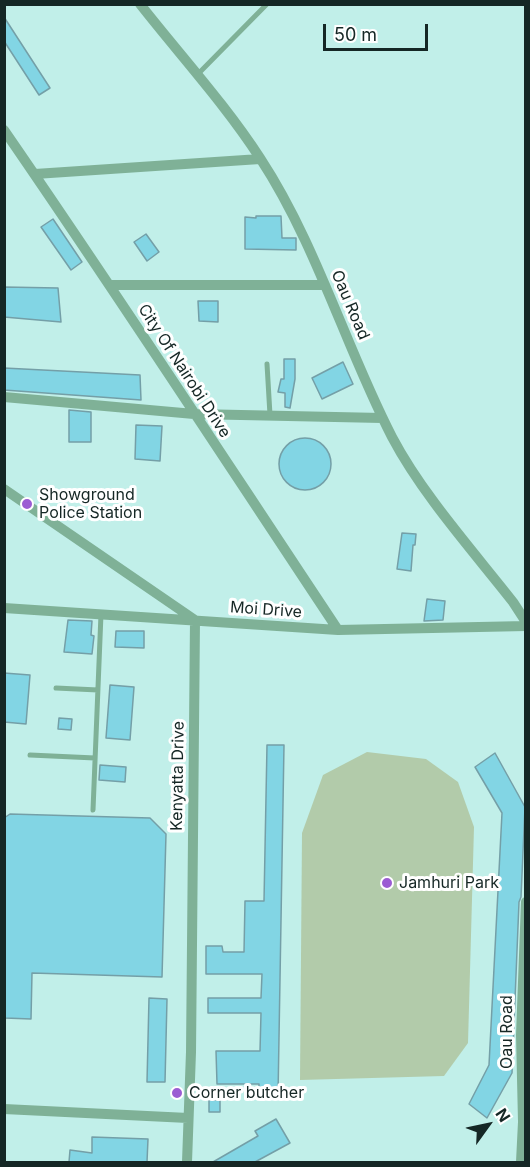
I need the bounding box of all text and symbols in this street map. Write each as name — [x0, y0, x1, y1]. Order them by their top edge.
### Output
scale bar — [326, 12, 431, 50]
text: 50 m — [334, 24, 377, 45]
street label: Oau Road — [327, 267, 373, 343]
street label: City Of Nairobi Drive — [134, 301, 234, 441]
place label: Showground Police Station — [39, 485, 142, 523]
marker: Showground Police Station — [20, 497, 34, 511]
street label: Moi Drive — [229, 598, 303, 622]
street label: Kenyatta Drive — [167, 721, 189, 831]
place label: Jamhuri Park — [399, 873, 499, 893]
marker: Jamhuri Park — [380, 876, 394, 890]
street label: Oau Road — [497, 995, 517, 1069]
place label: Corner butcher — [189, 1083, 304, 1103]
marker: Corner butcher — [170, 1086, 184, 1100]
north arrow — [458, 1095, 518, 1155]
text: N — [491, 1105, 515, 1126]

